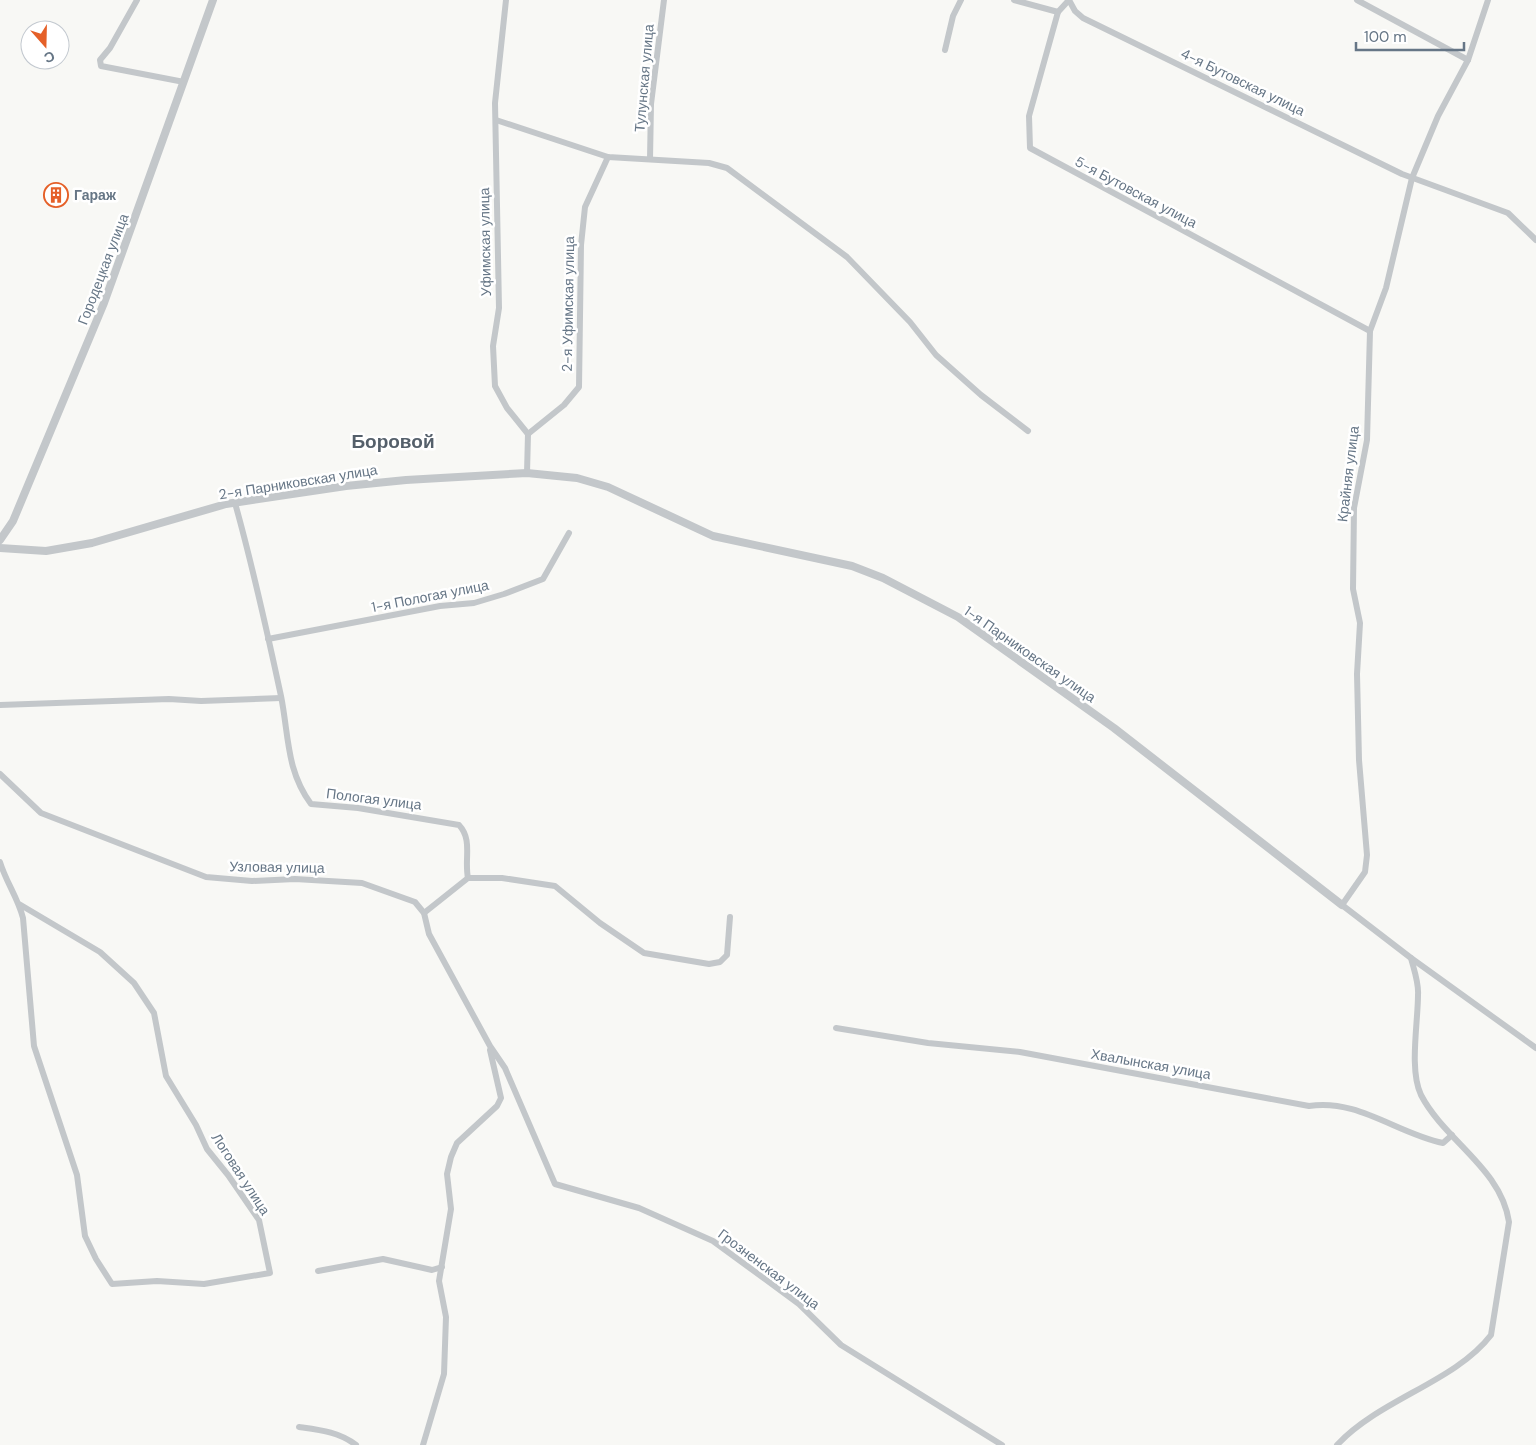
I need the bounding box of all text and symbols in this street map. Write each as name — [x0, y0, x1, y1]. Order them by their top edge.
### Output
north arrow — [20, 20, 70, 70]
scale bar — [1356, 20, 1464, 52]
street label: Тулунская улица — [630, 23, 658, 133]
text: 100 m — [1364, 27, 1407, 47]
street label: 4-я Бутовская улица — [1178, 44, 1308, 120]
text: С — [42, 47, 57, 67]
street label: 5-я Бутовская улица — [1072, 152, 1200, 232]
building icon: Гараж — [43, 182, 69, 208]
place label: Гараж — [74, 186, 117, 204]
street label: Уфимская улица — [475, 187, 495, 297]
street label: Городецкая улица — [74, 211, 133, 327]
street label: 2-я Уфимская улица — [558, 236, 578, 372]
street label: Крайняя улица — [1333, 425, 1363, 523]
district label: Боровой — [351, 429, 435, 454]
street label: 2-я Парниковская улица — [217, 461, 379, 503]
street label: 1-я Пологая улица — [370, 576, 490, 616]
street label: 1-я Парниковская улица — [961, 602, 1100, 706]
street label: Пологая улица — [325, 784, 423, 814]
street label: Узловая улица — [229, 857, 325, 877]
street label: Хвалынская улица — [1090, 1045, 1213, 1083]
street label: Логовая улица — [208, 1130, 274, 1219]
street label: Грозненская улица — [715, 1225, 824, 1313]

